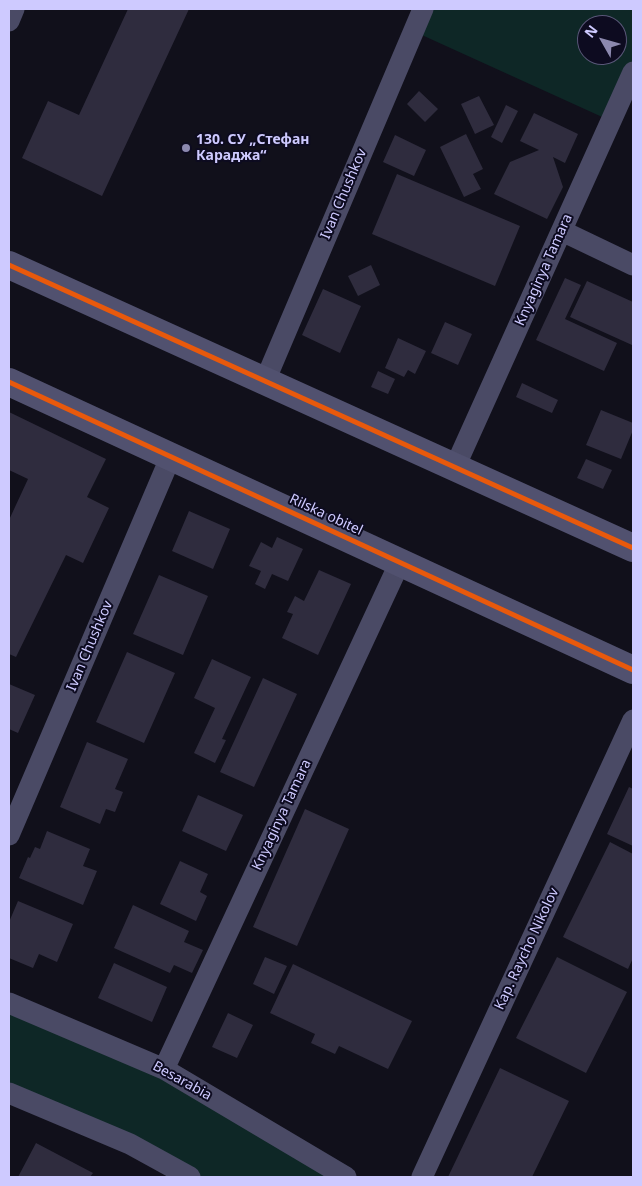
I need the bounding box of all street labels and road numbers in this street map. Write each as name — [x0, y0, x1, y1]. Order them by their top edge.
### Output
street label: Ivan Chushkov — [317, 146, 371, 242]
street label: Knyaginya Tamara — [512, 211, 576, 329]
street label: Rilska obitel — [287, 491, 365, 539]
street label: Ivan Chushkov — [63, 598, 117, 694]
street label: Knyaginya Tamara — [249, 757, 315, 873]
street label: Kap. Raycho Nikolov — [491, 885, 563, 1013]
street label: Besarabia — [150, 1058, 214, 1104]

